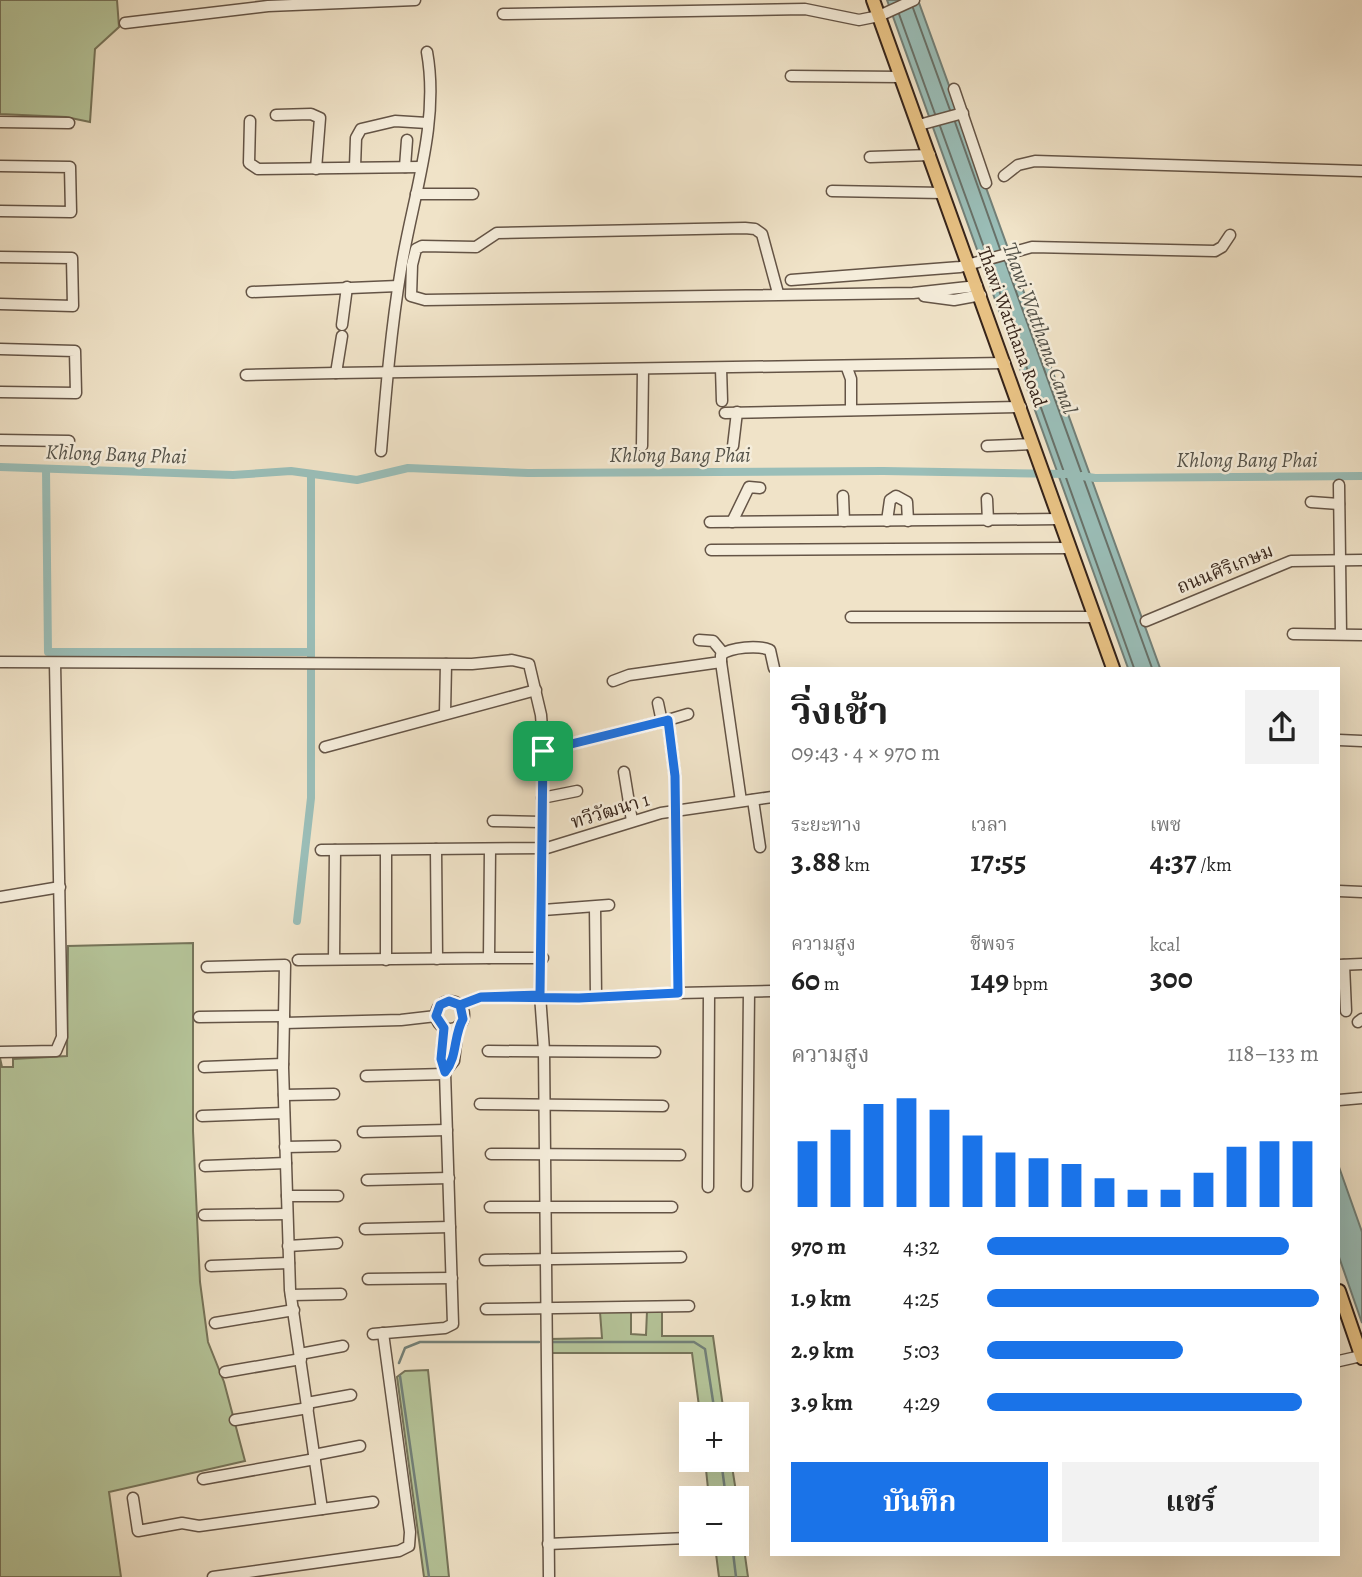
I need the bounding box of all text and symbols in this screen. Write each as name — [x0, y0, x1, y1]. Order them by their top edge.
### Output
water label: Thawi Watthana Canal — [996, 238, 1084, 418]
street label: Thawi Watthana Road — [971, 243, 1053, 412]
water label: Khlong Bang Phai — [45, 438, 187, 470]
water label: Khlong Bang Phai — [609, 441, 751, 469]
water label: Khlong Bang Phai — [1176, 446, 1318, 474]
street label: ถนนศิริเกษม — [1173, 538, 1277, 600]
text: วิ่งเช้า — [791, 685, 888, 737]
button: share — [1245, 690, 1319, 764]
pin — [513, 721, 573, 781]
icon: arrive — [524, 732, 562, 770]
text: 09:43 · 4 × 970 m — [791, 737, 940, 768]
street label: ทวีวัฒนา 1 — [568, 787, 653, 835]
text: ระยะทาง — [791, 812, 861, 838]
text: เวลา — [970, 812, 1007, 838]
text: เพซ — [1150, 812, 1181, 838]
text: 3.88 — [791, 841, 841, 881]
text: 17:55 — [970, 841, 1027, 881]
text: 4:37 — [1150, 841, 1197, 881]
text: km — [841, 852, 870, 878]
text: /km — [1197, 852, 1232, 878]
text: ความสูง — [791, 931, 856, 957]
text: ชีพจร — [970, 931, 1015, 957]
text: kcal — [1150, 932, 1180, 958]
text: 300 — [1150, 958, 1193, 998]
text: 60 — [791, 960, 820, 1000]
text: 149 — [970, 960, 1009, 1000]
text: m — [820, 971, 840, 997]
text: bpm — [1009, 971, 1048, 997]
text: 118–133 m — [1227, 1038, 1319, 1069]
text: ความสูง — [791, 1039, 869, 1070]
text: 970 m — [791, 1231, 846, 1262]
text: 4:32 — [903, 1231, 939, 1262]
text: 1.9 km — [791, 1283, 851, 1314]
text: 4:25 — [903, 1283, 940, 1314]
text: 2.9 km — [791, 1335, 854, 1366]
text: 5:03 — [903, 1335, 940, 1366]
text: 3.9 km — [791, 1387, 853, 1418]
text: 4:29 — [903, 1387, 940, 1418]
map controls — [679, 1402, 749, 1556]
button: + — [679, 1402, 749, 1472]
button: บันทึก — [791, 1462, 1048, 1542]
button: แชร์ — [1062, 1462, 1319, 1542]
button: − — [679, 1486, 749, 1556]

